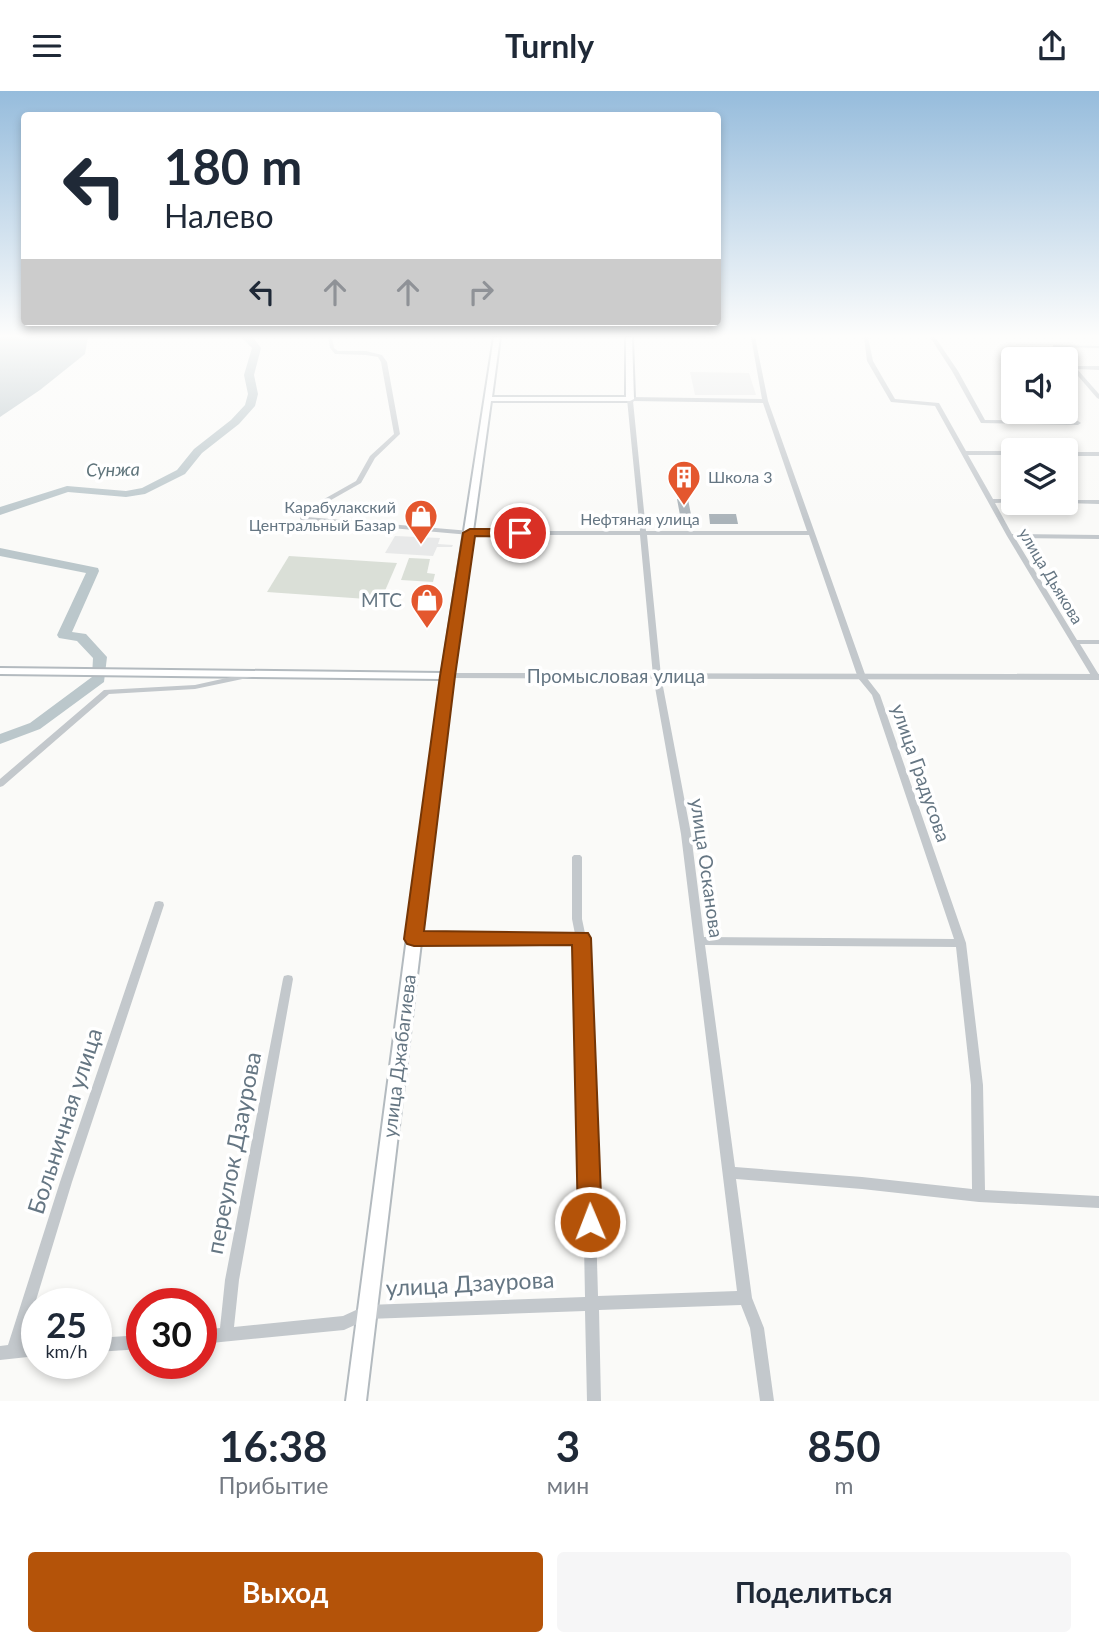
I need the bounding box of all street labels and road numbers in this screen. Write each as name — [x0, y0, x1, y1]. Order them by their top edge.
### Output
street label: Нефтяная улица — [580, 509, 700, 528]
street label: улица Дьякова — [1015, 524, 1088, 627]
street label: Промысловая улица — [527, 664, 705, 687]
street label: улица Градусова — [887, 701, 956, 845]
street label: улица Осканова — [686, 797, 729, 939]
street label: улица Джабагиева — [377, 973, 420, 1139]
street label: Больничная улица — [21, 1024, 107, 1217]
street label: переулок Дзаурова — [200, 1050, 266, 1256]
street label: улица Дзаурова — [385, 1265, 555, 1301]

